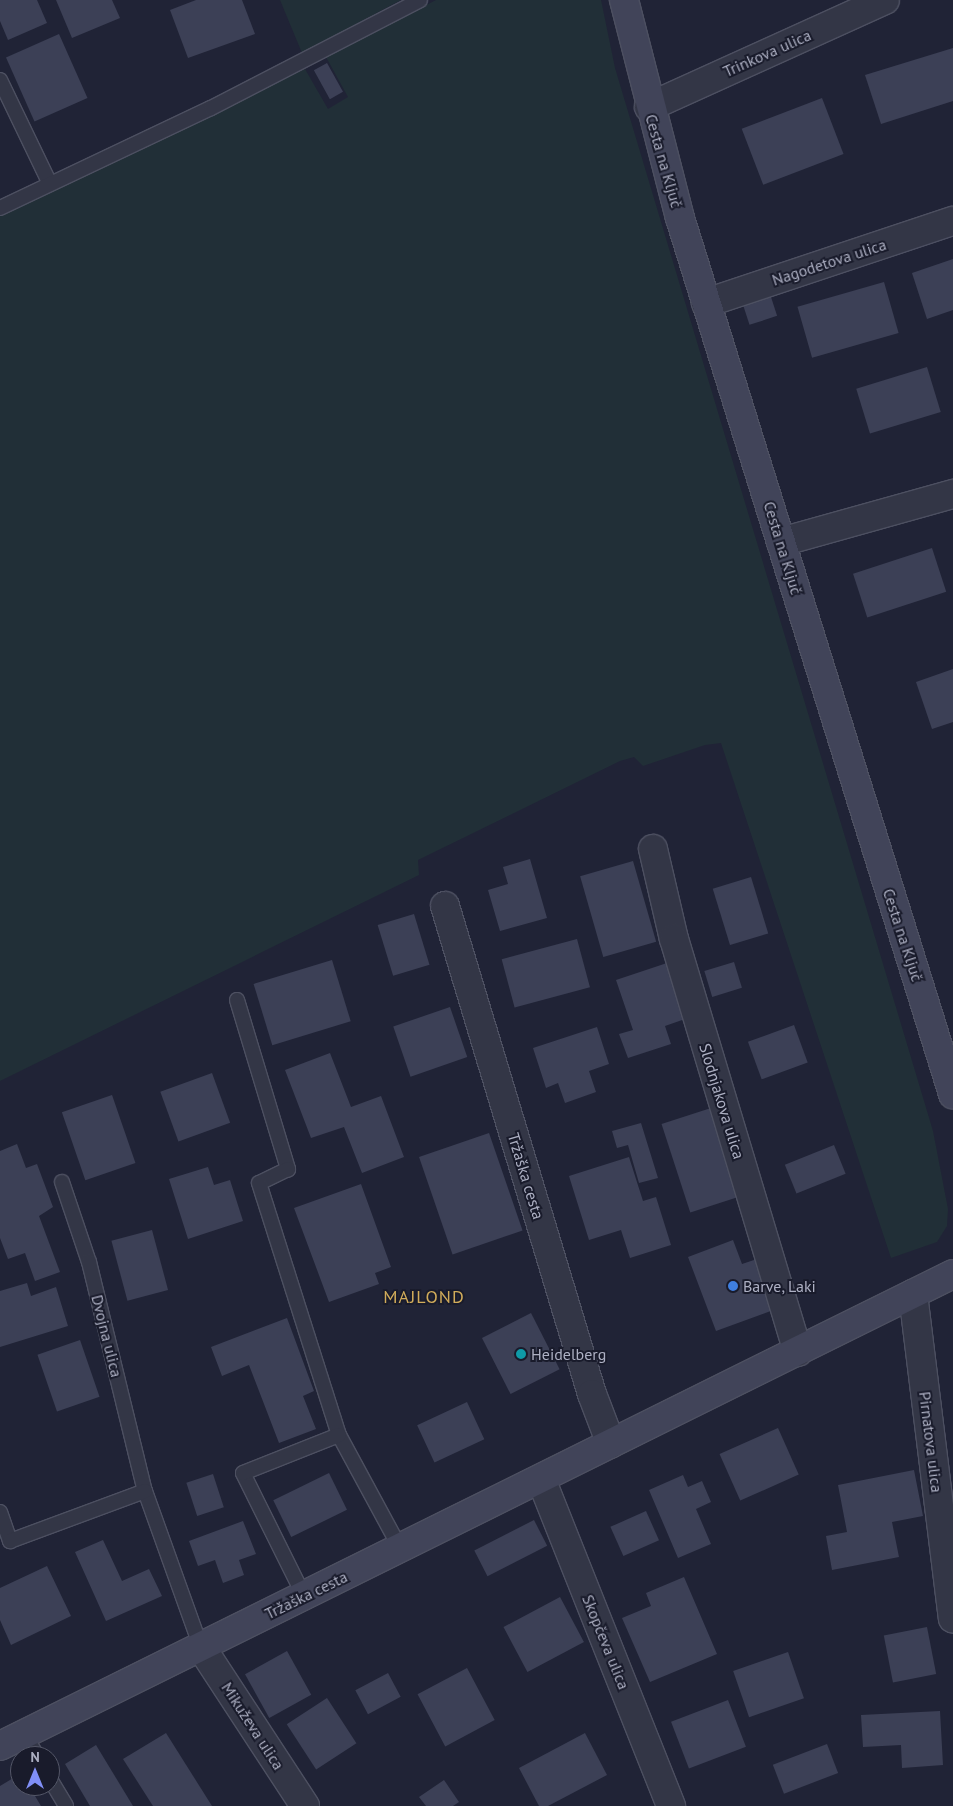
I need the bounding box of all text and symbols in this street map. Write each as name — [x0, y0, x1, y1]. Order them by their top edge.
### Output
street label: Trinkova ulica — [720, 25, 814, 81]
street label: Cesta na Ključ — [641, 112, 687, 210]
street label: Nagodetova ulica — [769, 234, 889, 290]
street label: Cesta na Ključ — [760, 499, 806, 597]
street label: Cesta na Ključ — [879, 886, 927, 984]
street label: Slodnjakova ulica — [695, 1041, 749, 1161]
street label: Tržaška cesta — [504, 1130, 548, 1222]
place label: Barve, Laki — [743, 1276, 817, 1296]
marker: Barve, Laki — [727, 1280, 739, 1292]
district label: MAJLOND — [382, 1286, 466, 1308]
street label: Dvojna ulica — [87, 1293, 127, 1379]
place label: Heidelberg — [531, 1344, 606, 1364]
marker: Heidelberg — [515, 1348, 527, 1360]
street label: Pirnatova ulica — [915, 1390, 947, 1494]
street label: Tržaška cesta — [262, 1567, 350, 1623]
street label: Skopčeva ulica — [578, 1592, 634, 1692]
street label: Mikuževa ulica — [218, 1679, 288, 1773]
north arrow — [10, 1746, 60, 1796]
text: N — [30, 1748, 40, 1766]

